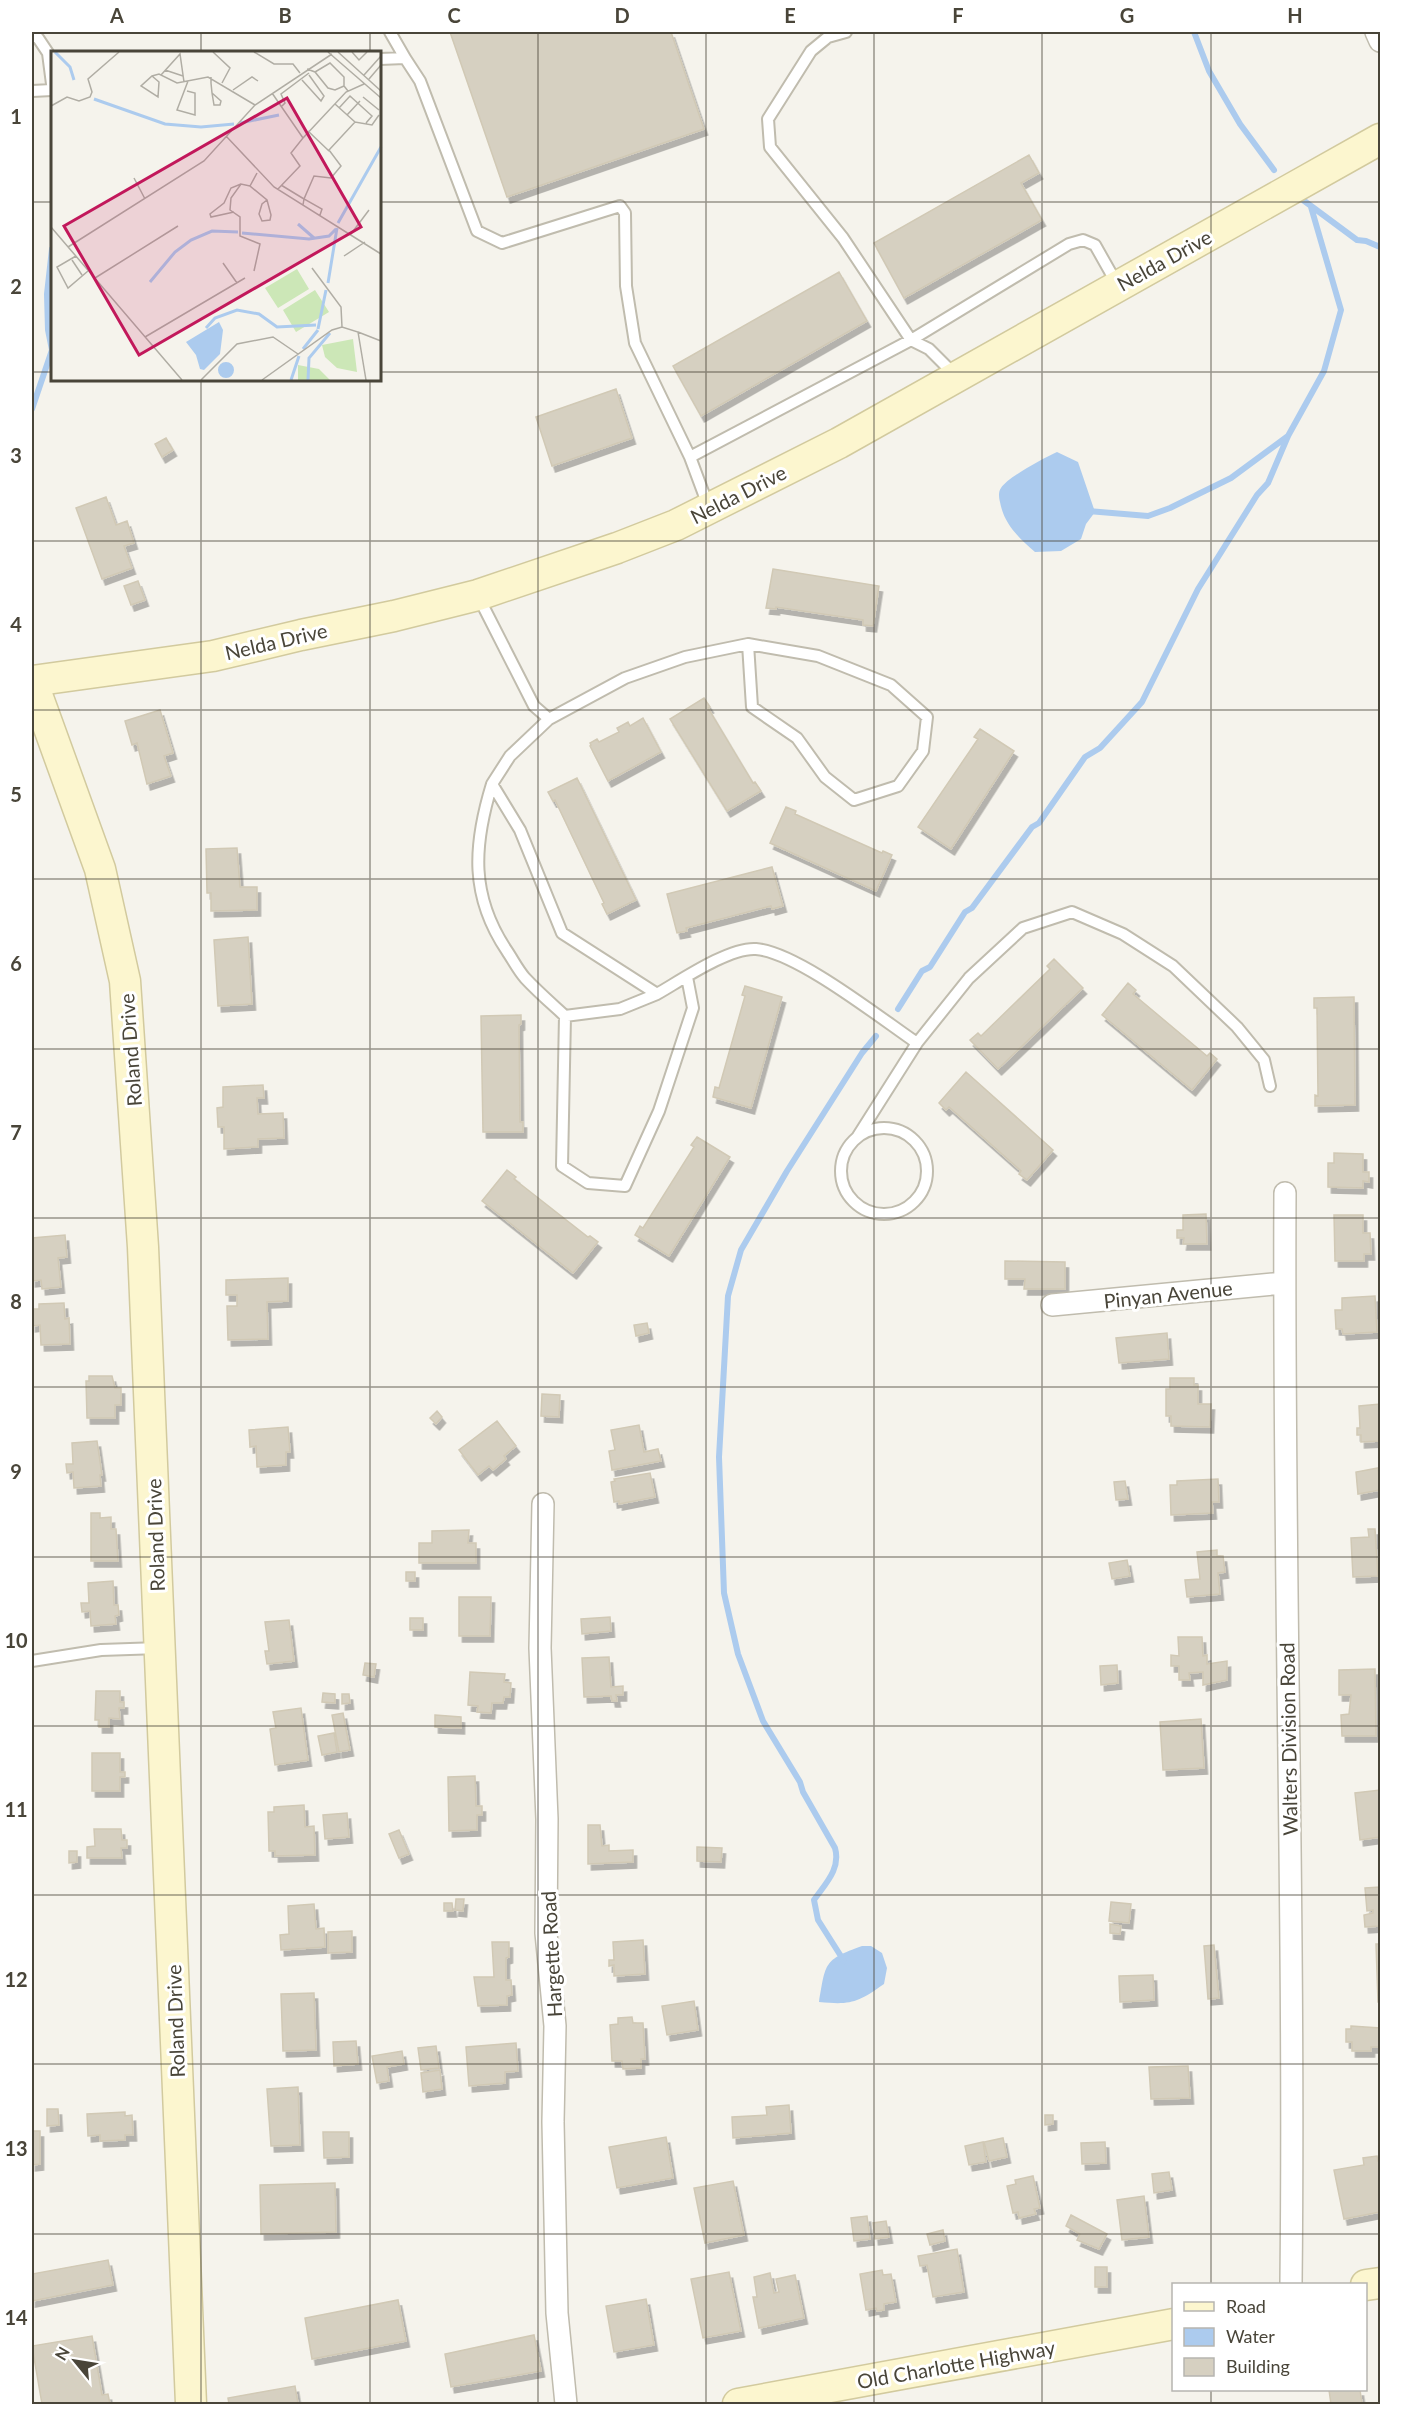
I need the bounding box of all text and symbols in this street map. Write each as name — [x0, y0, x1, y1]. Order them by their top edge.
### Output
text: A — [109, 3, 124, 27]
text: B — [278, 3, 292, 27]
text: C — [447, 3, 461, 27]
text: D — [614, 3, 630, 27]
text: E — [784, 3, 796, 27]
text: F — [952, 3, 964, 27]
text: G — [1120, 3, 1134, 27]
text: H — [1287, 3, 1303, 27]
inset map — [51, 51, 381, 381]
text: 1 — [10, 104, 22, 128]
street label: Nelda Drive — [1113, 224, 1215, 296]
text: 2 — [10, 274, 22, 298]
text: 3 — [10, 443, 22, 467]
street label: Nelda Drive — [686, 460, 790, 528]
text: 4 — [10, 612, 22, 636]
street label: Nelda Drive — [223, 618, 329, 664]
text: 5 — [10, 782, 22, 806]
text: 6 — [10, 951, 22, 975]
street label: Roland Drive — [114, 993, 146, 1107]
text: 7 — [10, 1120, 22, 1144]
street label: Pinyan Avenue — [1102, 1275, 1234, 1313]
text: 8 — [10, 1289, 22, 1313]
text: 9 — [10, 1459, 22, 1483]
street label: Roland Drive — [141, 1478, 169, 1592]
text: 10 — [4, 1628, 28, 1652]
street label: Walters Division Road — [1274, 1642, 1302, 1836]
text: 11 — [4, 1797, 28, 1821]
street label: Hargette Road — [536, 1890, 566, 2018]
street label: Roland Drive — [161, 1964, 189, 2078]
text: 12 — [4, 1967, 28, 1991]
text: 13 — [4, 2136, 28, 2160]
legend — [1172, 2283, 1367, 2391]
text: Road — [1226, 2295, 1266, 2317]
text: 14 — [4, 2305, 28, 2329]
text: Water — [1226, 2325, 1275, 2347]
north arrow — [45, 2331, 105, 2391]
street label: Old Charlotte Highway — [855, 2335, 1058, 2393]
text: N — [50, 2343, 73, 2363]
text: Building — [1226, 2355, 1290, 2377]

